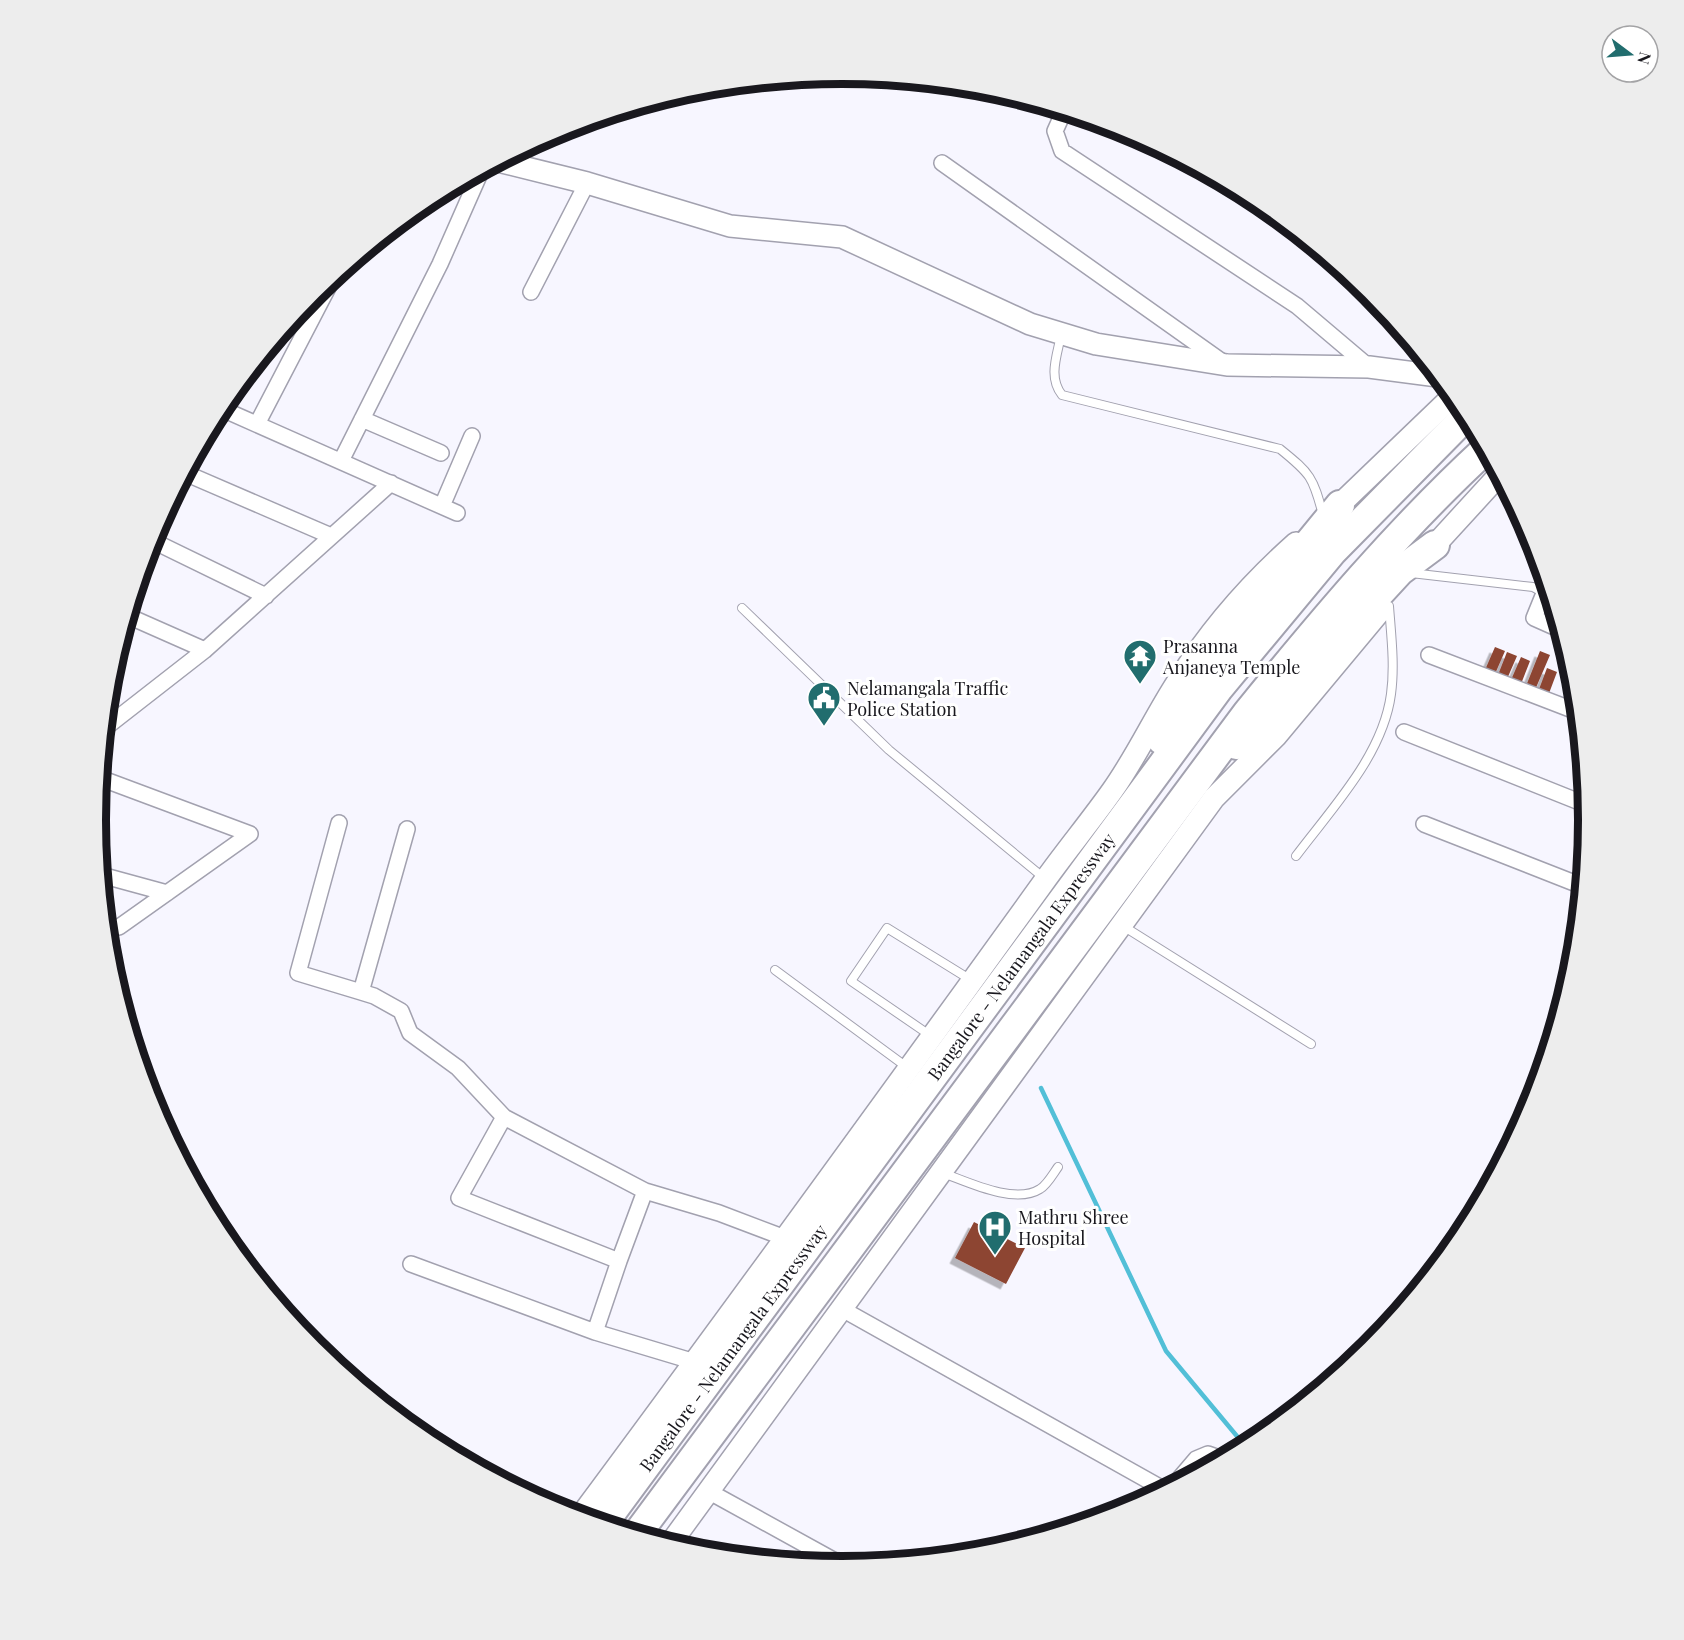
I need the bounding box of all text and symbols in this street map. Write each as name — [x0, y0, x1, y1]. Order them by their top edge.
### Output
north arrow — [1600, 24, 1660, 84]
text: N — [1633, 50, 1657, 67]
place label: Prasanna Anjaneya Temple — [1162, 634, 1300, 679]
temple icon: Prasanna Anjaneya Temple — [1122, 638, 1158, 685]
place label: Nelamangala Traffic Police Station — [847, 676, 1008, 721]
public building icon: Nelamangala Traffic Police Station — [806, 680, 842, 727]
street label: Bangalore - Nelamangala Expressway — [922, 828, 1120, 1085]
place label: Mathru Shree Hospital — [1018, 1205, 1129, 1250]
hospital icon: Mathru Shree Hospital — [977, 1209, 1013, 1256]
street label: Bangalore - Nelamangala Expressway — [634, 1219, 832, 1476]

